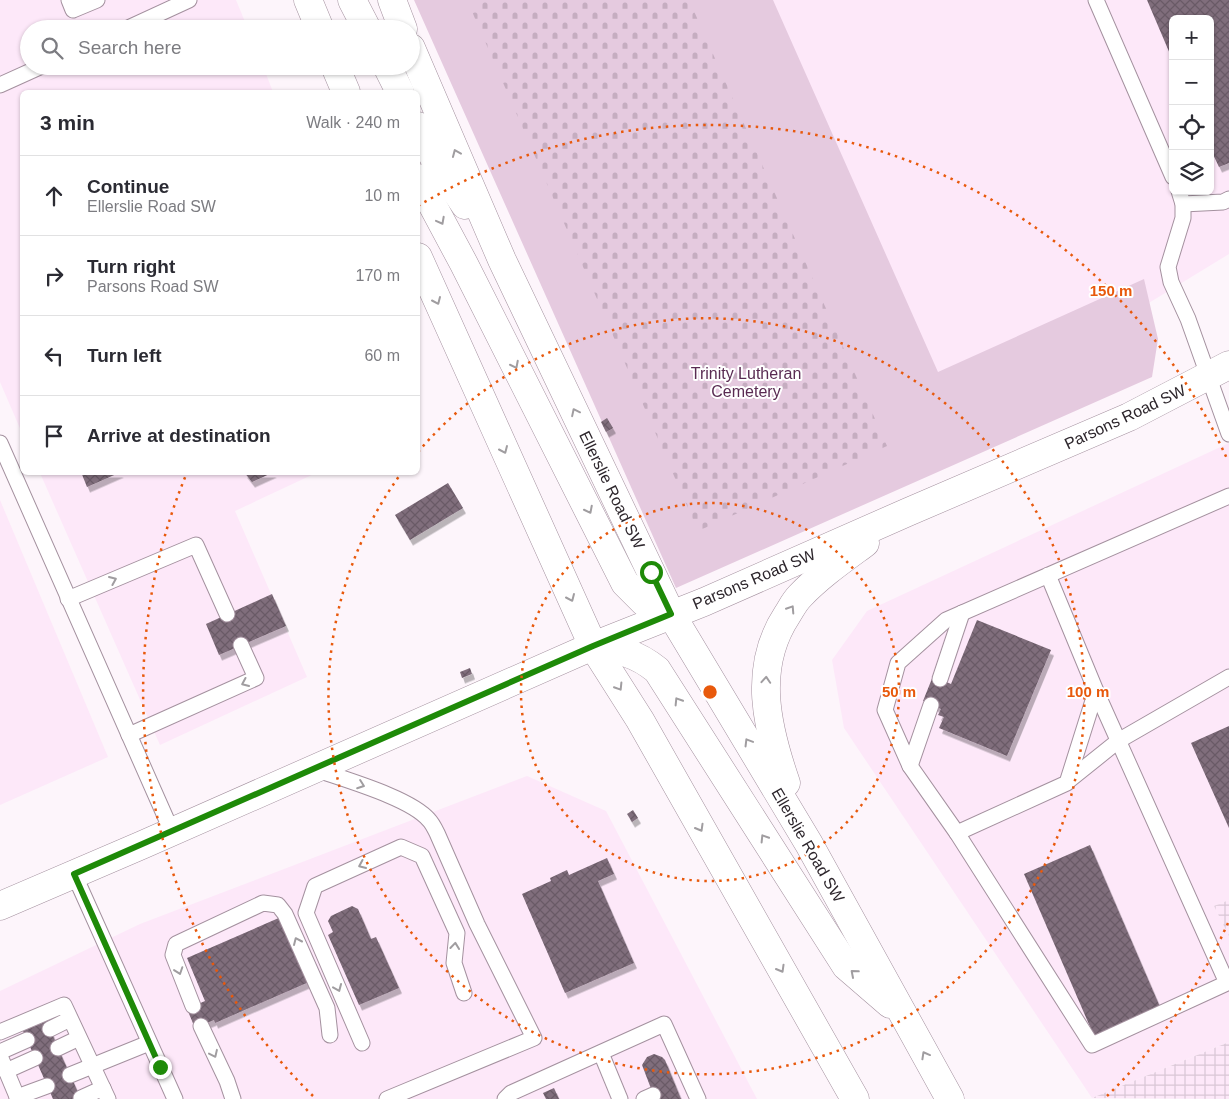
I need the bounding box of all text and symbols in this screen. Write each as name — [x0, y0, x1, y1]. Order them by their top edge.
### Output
map controls — [1169, 15, 1214, 195]
button: + — [1169, 15, 1214, 60]
search box — [20, 20, 420, 75]
icon: search — [38, 34, 66, 62]
text: Search here — [78, 37, 182, 58]
button: − — [1169, 60, 1214, 105]
button: locate — [1169, 105, 1214, 150]
text: 3 min — [40, 111, 95, 134]
text: Walk · 240 m — [306, 114, 400, 131]
one-way arrow — [452, 149, 462, 158]
button: layers — [1169, 150, 1214, 195]
text: Continue — [87, 176, 169, 197]
icon: ahead — [40, 182, 68, 210]
text: 10 m — [364, 187, 400, 204]
text: Ellerslie Road SW — [87, 198, 216, 215]
one-way arrow — [434, 216, 444, 225]
text: Turn right — [87, 256, 175, 277]
icon: right — [40, 262, 68, 290]
text: 170 m — [356, 267, 400, 284]
text: Parsons Road SW — [87, 278, 219, 295]
text: 150 m — [1090, 282, 1132, 299]
one-way arrow — [431, 296, 442, 305]
icon: left — [40, 342, 68, 370]
text: Turn left — [87, 345, 162, 366]
text: 60 m — [364, 347, 400, 364]
one-way arrow — [509, 360, 519, 369]
park label: Trinity Lutheran Cemetery — [691, 365, 801, 400]
street label: Parsons Road SW — [1062, 381, 1189, 453]
one-way arrow — [571, 408, 581, 417]
icon: arrive — [40, 422, 68, 450]
text: Arrive at destination — [87, 425, 271, 446]
street label: Ellerslie Road SW — [576, 428, 648, 552]
one-way arrow — [498, 445, 508, 454]
one-way arrow — [583, 505, 593, 514]
street label: Parsons Road SW — [690, 545, 819, 613]
route start — [640, 561, 663, 584]
one-way arrow — [108, 576, 117, 586]
one-way arrow — [565, 593, 575, 602]
one-way arrow — [784, 605, 794, 614]
one-way arrow — [761, 676, 772, 684]
one-way arrow — [241, 677, 250, 688]
one-way arrow — [613, 682, 623, 691]
centre of rings — [701, 683, 719, 701]
text: 50 m — [882, 683, 916, 700]
text: 100 m — [1067, 683, 1109, 700]
one-way arrow — [674, 697, 684, 706]
one-way arrow — [744, 739, 754, 748]
one-way arrow — [357, 779, 365, 789]
street label: Ellerslie Road SW — [768, 785, 848, 906]
one-way arrow — [694, 823, 704, 832]
one-way arrow — [761, 834, 771, 843]
one-way arrow — [358, 858, 367, 869]
one-way arrow — [293, 937, 304, 946]
one-way arrow — [450, 941, 461, 949]
one-way arrow — [775, 963, 785, 972]
one-way arrow — [173, 966, 183, 975]
one-way arrow — [850, 970, 859, 979]
one-way arrow — [332, 983, 343, 992]
one-way arrow — [208, 1048, 218, 1057]
one-way arrow — [922, 1051, 932, 1060]
route end — [149, 1056, 172, 1079]

